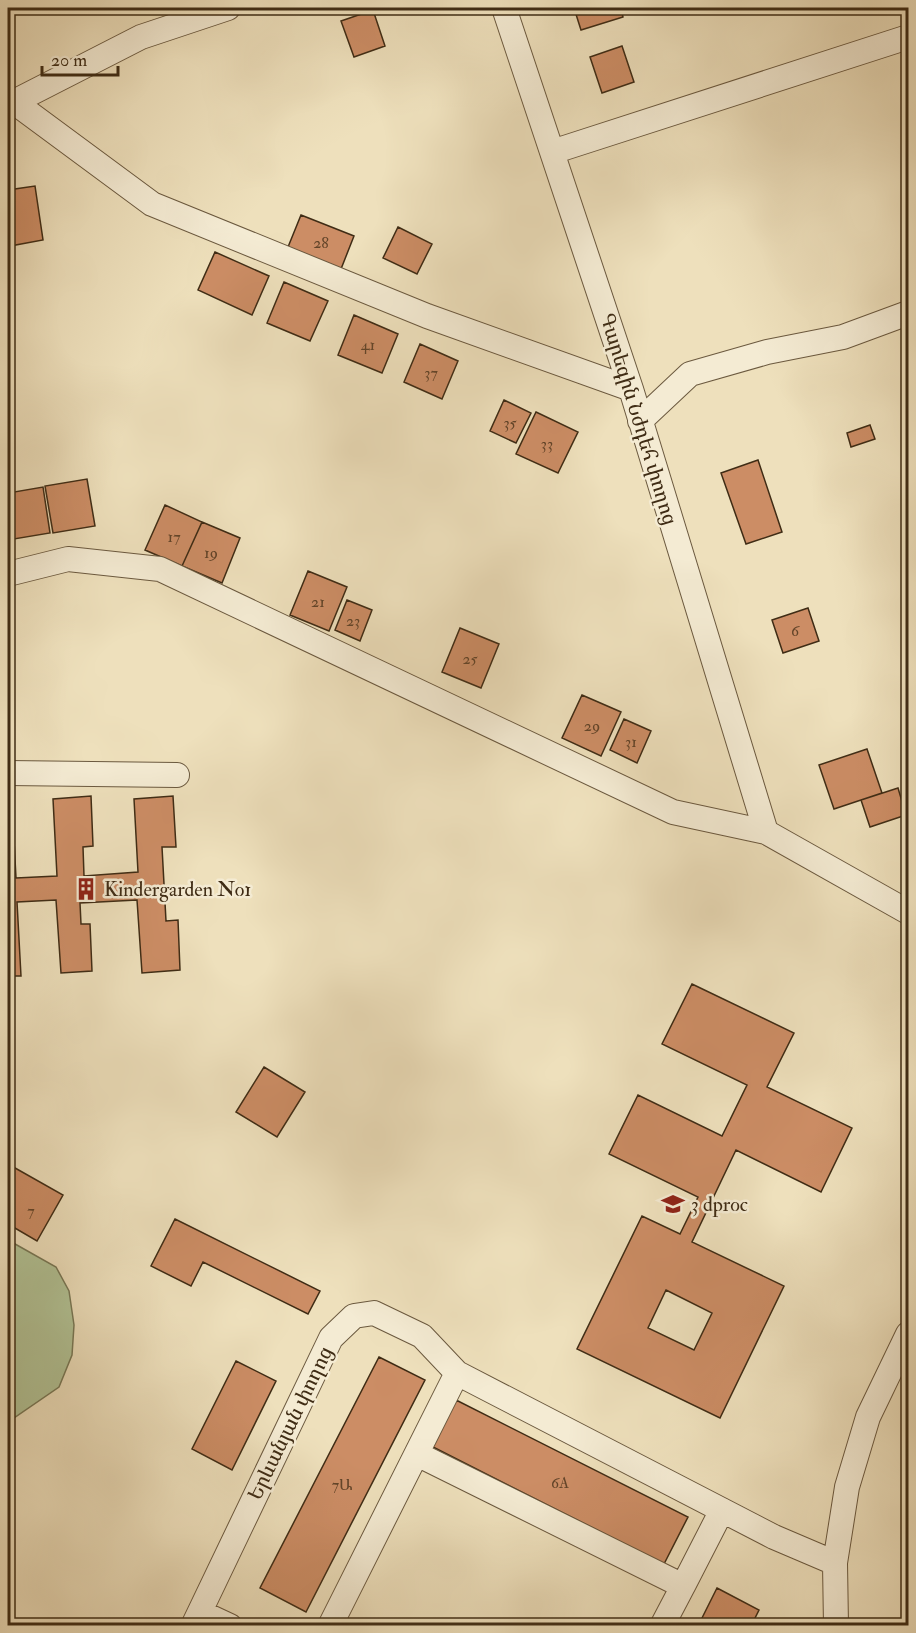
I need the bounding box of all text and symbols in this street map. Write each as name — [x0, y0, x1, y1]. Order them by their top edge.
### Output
scale bar — [42, 39, 118, 77]
text: 20 m — [51, 49, 87, 72]
house number: 28 — [313, 233, 329, 253]
street label: Գարեգին Նժդեհ փողոց — [594, 310, 683, 528]
house number: 41 — [361, 335, 375, 355]
house number: 37 — [424, 363, 438, 383]
house number: 35 — [503, 413, 517, 433]
house number: 33 — [541, 434, 553, 454]
house number: 17 — [167, 527, 181, 547]
house number: 19 — [204, 543, 218, 563]
house number: 21 — [311, 592, 325, 612]
house number: 23 — [346, 611, 360, 631]
house number: 6 — [791, 621, 800, 641]
house number: 25 — [462, 649, 478, 669]
house number: 29 — [584, 716, 600, 736]
house number: 31 — [625, 732, 637, 752]
building icon: Kindergarden No1 — [73, 876, 99, 902]
place label: Kindergarden No1 — [104, 877, 251, 902]
school or university icon: 3 dproc — [660, 1191, 686, 1217]
place label: 3 dproc — [691, 1192, 748, 1218]
house number: 7 — [27, 1201, 35, 1221]
street label: Երևանյան փողոց — [242, 1342, 338, 1504]
house number: 6A — [551, 1473, 569, 1493]
house number: 7Ա — [332, 1475, 352, 1495]

